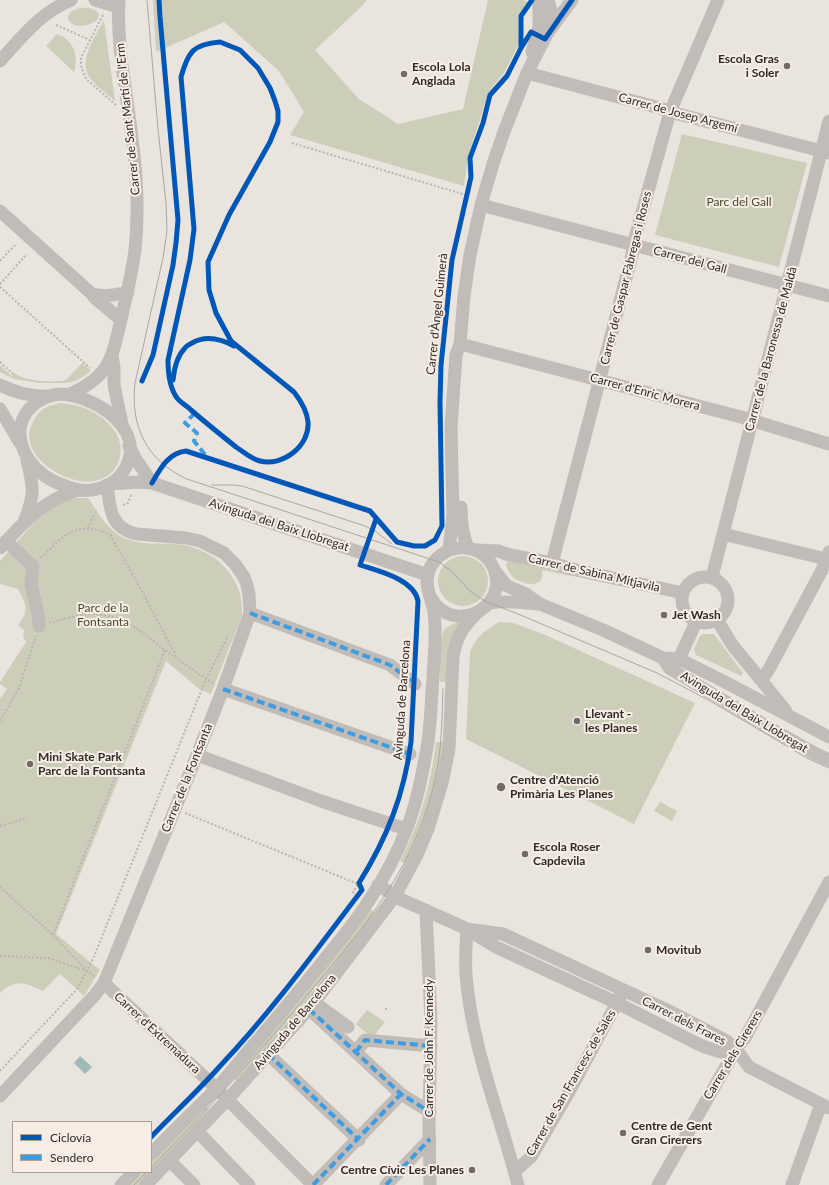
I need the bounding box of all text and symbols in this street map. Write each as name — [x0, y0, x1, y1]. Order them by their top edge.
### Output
street label: Carrer de Sant Martí de l'Erm — [113, 42, 143, 196]
place label: Escola Gras i Soler — [718, 52, 779, 80]
place label: Escola Lola Anglada — [412, 60, 471, 88]
marker: Escola Gras i Soler — [782, 61, 792, 71]
marker: Escola Lola Anglada — [399, 69, 409, 79]
street label: Carrer de Josep Argemí — [617, 90, 739, 136]
street label: Carrer de Gaspar Fàbregas i Roses — [597, 190, 655, 366]
park label: Parc del Gall — [706, 195, 772, 209]
street label: Carrer del Gall — [652, 243, 728, 277]
street label: Carrer d'Àngel Guimerà — [423, 252, 451, 376]
street label: Carrer de la Baronessa de Maldà — [742, 265, 800, 433]
street label: Carrer d'Enric Morera — [588, 370, 702, 414]
street label: Avinguda del Baix Llobregat — [207, 496, 351, 554]
street label: Carrer de Sabina Mitjavila — [527, 551, 661, 595]
park label: Parc de la Fontsanta — [77, 601, 129, 629]
place label: Jet Wash — [672, 608, 721, 622]
marker: Jet Wash — [659, 610, 669, 620]
street label: Avinguda de Barcelona — [391, 640, 413, 760]
street label: Avinguda del Baix Llobregat — [678, 668, 810, 756]
place label: Llevant - les Planes — [585, 707, 638, 735]
marker: Llevant - les Planes — [572, 716, 582, 726]
street label: Carrer de la Fontsanta — [159, 721, 215, 835]
place label: Mini Skate Park Parc de la Fontsanta — [38, 750, 145, 778]
marker: Mini Skate Park Parc de la Fontsanta — [25, 759, 35, 769]
place label: Centre d'Atenció Primària Les Planes — [510, 773, 613, 801]
marker: Centre d'Atenció Primària Les Planes — [495, 781, 507, 793]
place label: Escola Roser Capdevila — [533, 840, 600, 868]
marker: Escola Roser Capdevila — [520, 849, 530, 859]
place label: Movitub — [656, 943, 701, 957]
marker: Movitub — [643, 945, 653, 955]
street label: Avinguda de Barcelona — [251, 971, 339, 1073]
street label: Carrer de John F. Kennedy — [422, 979, 436, 1117]
street label: Carrer d'Extremadura — [111, 989, 203, 1077]
street label: Carrer dels Frares — [639, 994, 729, 1048]
street label: Carrer de San Francesc de Sales — [523, 1007, 619, 1159]
street label: Carrer dels Cirerers — [701, 1008, 765, 1102]
place label: Centre de Gent Gran Cirerers — [631, 1119, 712, 1147]
legend — [12, 1121, 152, 1173]
marker: Centre de Gent Gran Cirerers — [618, 1128, 628, 1138]
text: Ciclovía — [50, 1130, 91, 1145]
text: Sendero — [50, 1150, 94, 1165]
place label: Centre Cívic Les Planes — [340, 1163, 464, 1177]
marker: Centre Cívic Les Planes — [467, 1165, 477, 1175]

